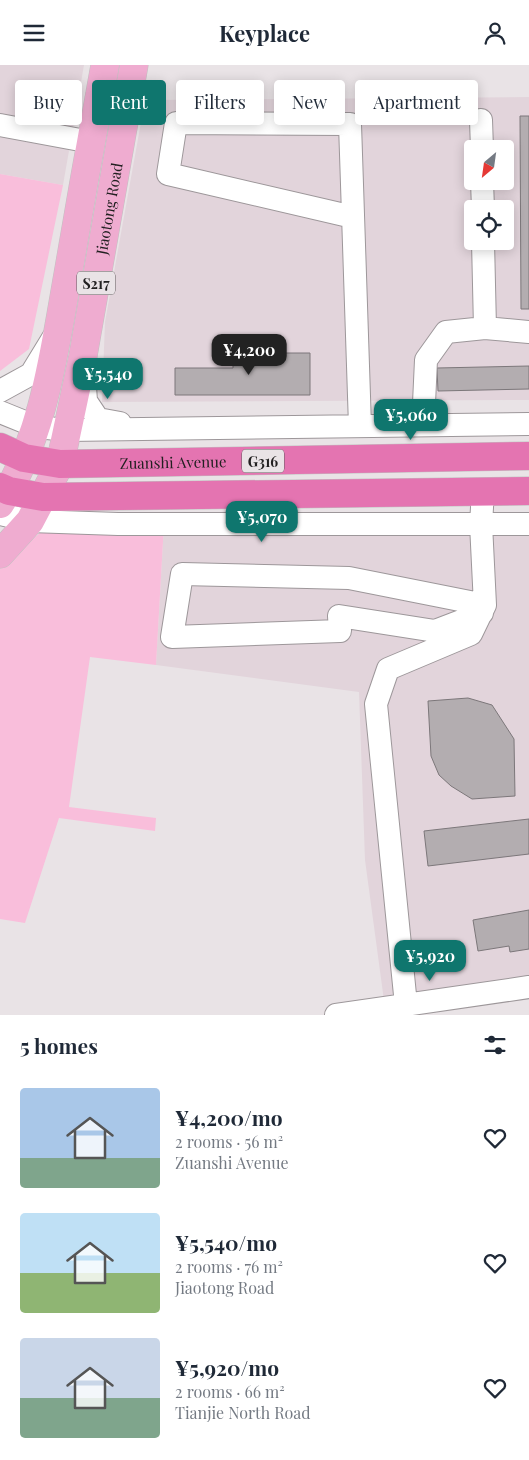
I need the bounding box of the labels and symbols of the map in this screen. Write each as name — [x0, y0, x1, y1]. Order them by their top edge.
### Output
north arrow — [464, 140, 514, 190]
street label: Jiaotong Road — [91, 161, 127, 257]
road number: S217 — [77, 272, 115, 295]
pin: ¥4,200 — [208, 333, 290, 376]
pin: ¥5,540 — [67, 357, 149, 400]
pin: ¥5,060 — [370, 399, 452, 441]
road number: G316 — [242, 449, 284, 473]
street label: Zuanshi Avenue — [120, 451, 227, 473]
pin: ¥5,070 — [221, 501, 303, 543]
pin: ¥5,920 — [389, 939, 471, 982]

